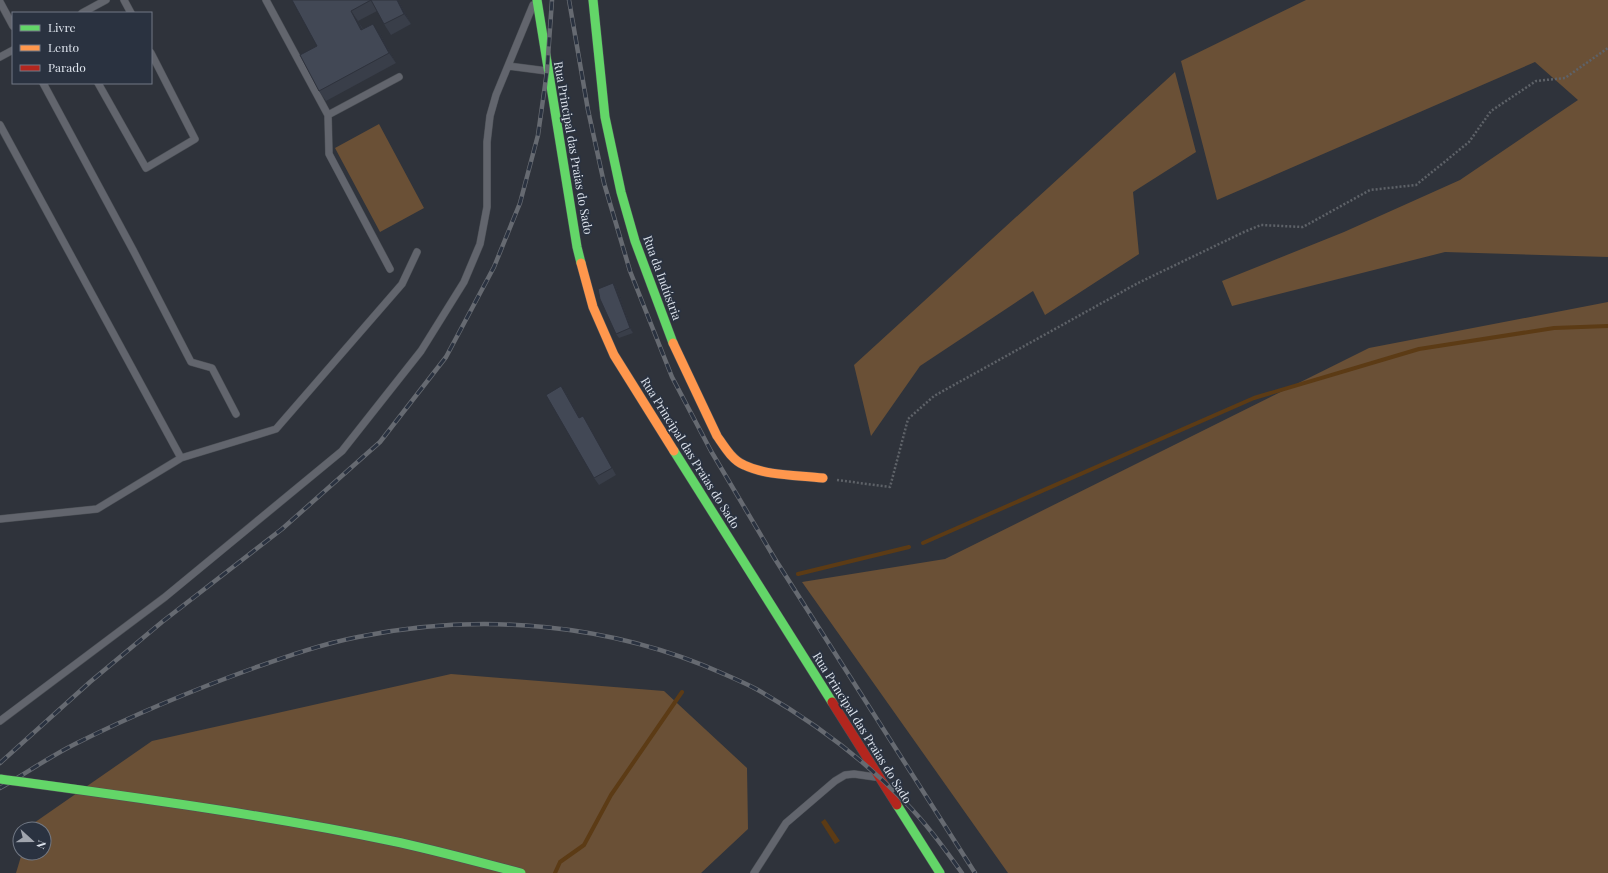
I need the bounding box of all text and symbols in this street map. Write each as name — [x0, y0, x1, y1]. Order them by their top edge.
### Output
legend — [12, 12, 152, 84]
text: Livre — [48, 19, 76, 35]
text: Lento — [48, 39, 80, 55]
text: Parado — [48, 59, 86, 75]
street label: Rua Principal das Praias do Sado — [551, 60, 597, 236]
street label: Rua da Indústria — [640, 233, 686, 322]
street label: Rua Principal das Praias do Sado — [638, 374, 744, 531]
street label: Rua Principal das Praias do Sado — [810, 649, 916, 806]
north arrow — [12, 821, 52, 861]
text: N — [33, 838, 50, 851]

